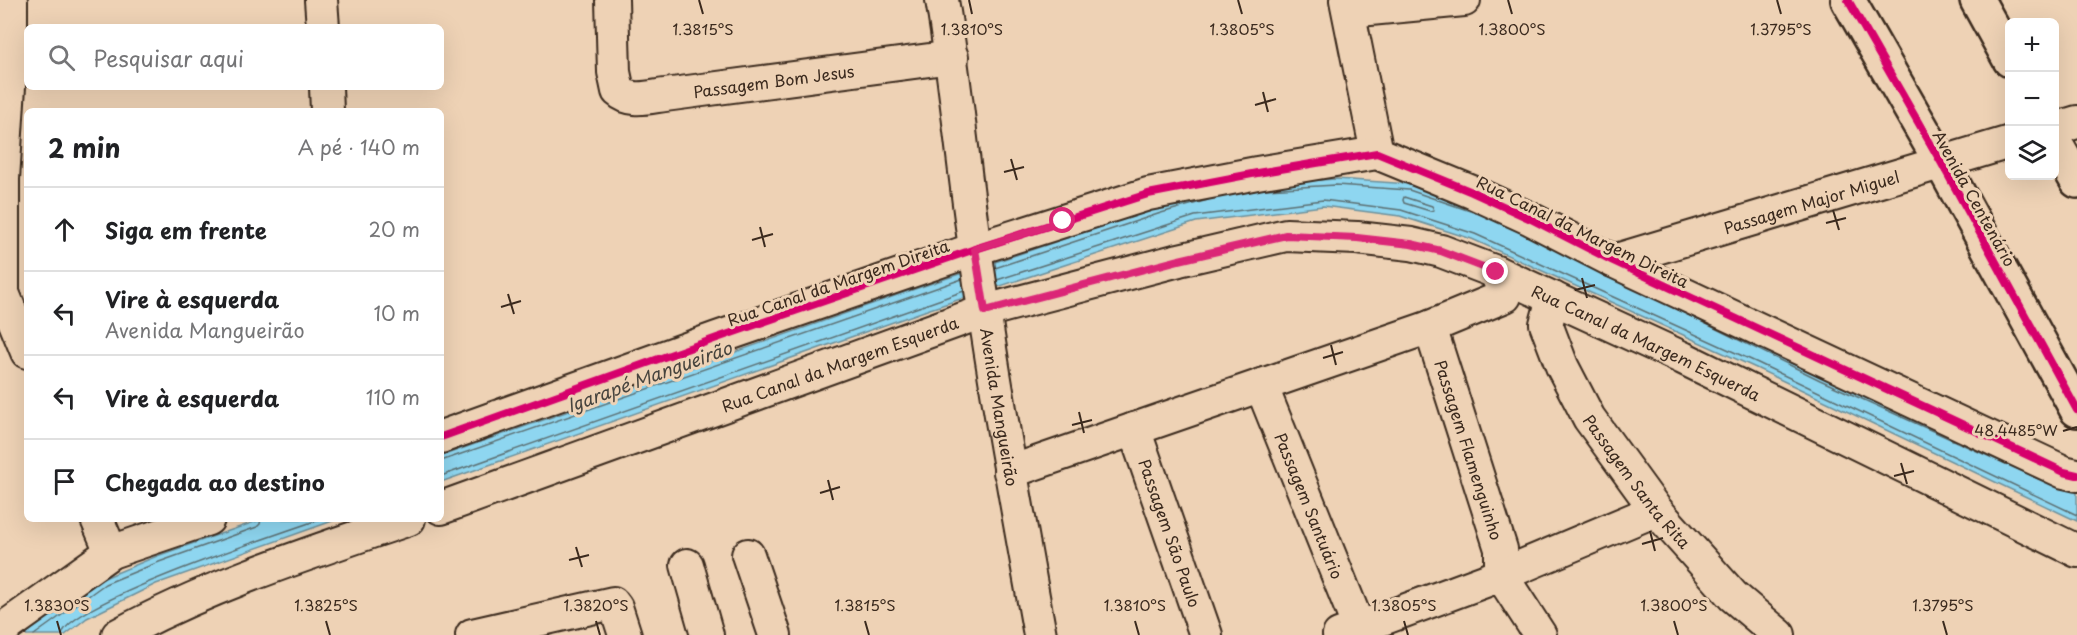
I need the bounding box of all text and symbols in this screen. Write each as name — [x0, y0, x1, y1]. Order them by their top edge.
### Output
text: 1.3815°S — [672, 17, 734, 40]
text: 1.3810°S — [941, 17, 1003, 40]
text: 1.3805°S — [1209, 17, 1275, 40]
text: 1.3800°S — [1478, 17, 1546, 40]
text: 1.3795°S — [1750, 17, 1812, 40]
map controls — [2005, 18, 2059, 180]
button: + — [2005, 18, 2059, 72]
search box — [24, 24, 444, 90]
icon: search — [45, 41, 78, 74]
text: Pesquisar aqui — [93, 41, 244, 74]
street label: Passagem Bom Jesus — [692, 58, 856, 103]
button: − — [2005, 72, 2059, 126]
street label: Avenida Centenário — [1928, 125, 2023, 271]
button: layers — [2005, 126, 2059, 180]
text: 2 min — [48, 128, 121, 167]
text: A pé · 140 m — [298, 132, 420, 162]
street label: Passagem Major Miguel — [1720, 164, 1902, 239]
street label: Rua Canal da Margem Direita — [1473, 169, 1693, 293]
route start — [1049, 207, 1075, 233]
icon: ahead — [48, 213, 81, 246]
text: Siga em frente — [105, 213, 267, 246]
text: 20 m — [368, 214, 420, 244]
street label: Rua Canal da Margem Direita — [724, 233, 952, 331]
route end — [1482, 258, 1508, 284]
street label: Rua Canal da Margem Esquerda — [1528, 278, 1765, 406]
text: Vire à esquerda — [105, 282, 279, 315]
icon: left — [48, 297, 81, 330]
text: 10 m — [373, 298, 420, 328]
street label: Rua Canal da Margem Esquerda — [718, 310, 961, 418]
text: Avenida Mangueirão — [105, 315, 305, 345]
street label: Avenida Mangueirão — [975, 326, 1025, 488]
water label: Igarapé Mangueirão — [563, 333, 736, 418]
street label: Passagem Flamenguinho — [1429, 357, 1509, 543]
icon: left — [48, 381, 81, 414]
text: Vire à esquerda — [105, 381, 279, 414]
text: 110 m — [366, 382, 420, 412]
street label: Passagem Santa Rita — [1578, 409, 1697, 553]
text: 48.4485°W — [1974, 418, 2058, 441]
street label: Passagem Santuário — [1269, 429, 1350, 582]
street label: Passagem São Paulo — [1133, 455, 1207, 610]
icon: arrive — [48, 465, 81, 498]
text: Chegada ao destino — [105, 465, 325, 498]
text: 1.3830°S — [24, 593, 90, 616]
text: 1.3825°S — [294, 593, 358, 616]
text: 1.3820°S — [563, 593, 629, 616]
text: 1.3815°S — [834, 593, 896, 616]
text: 1.3810°S — [1104, 593, 1166, 616]
text: 1.3805°S — [1371, 593, 1437, 616]
text: 1.3800°S — [1640, 593, 1708, 616]
text: 1.3795°S — [1912, 593, 1974, 616]

